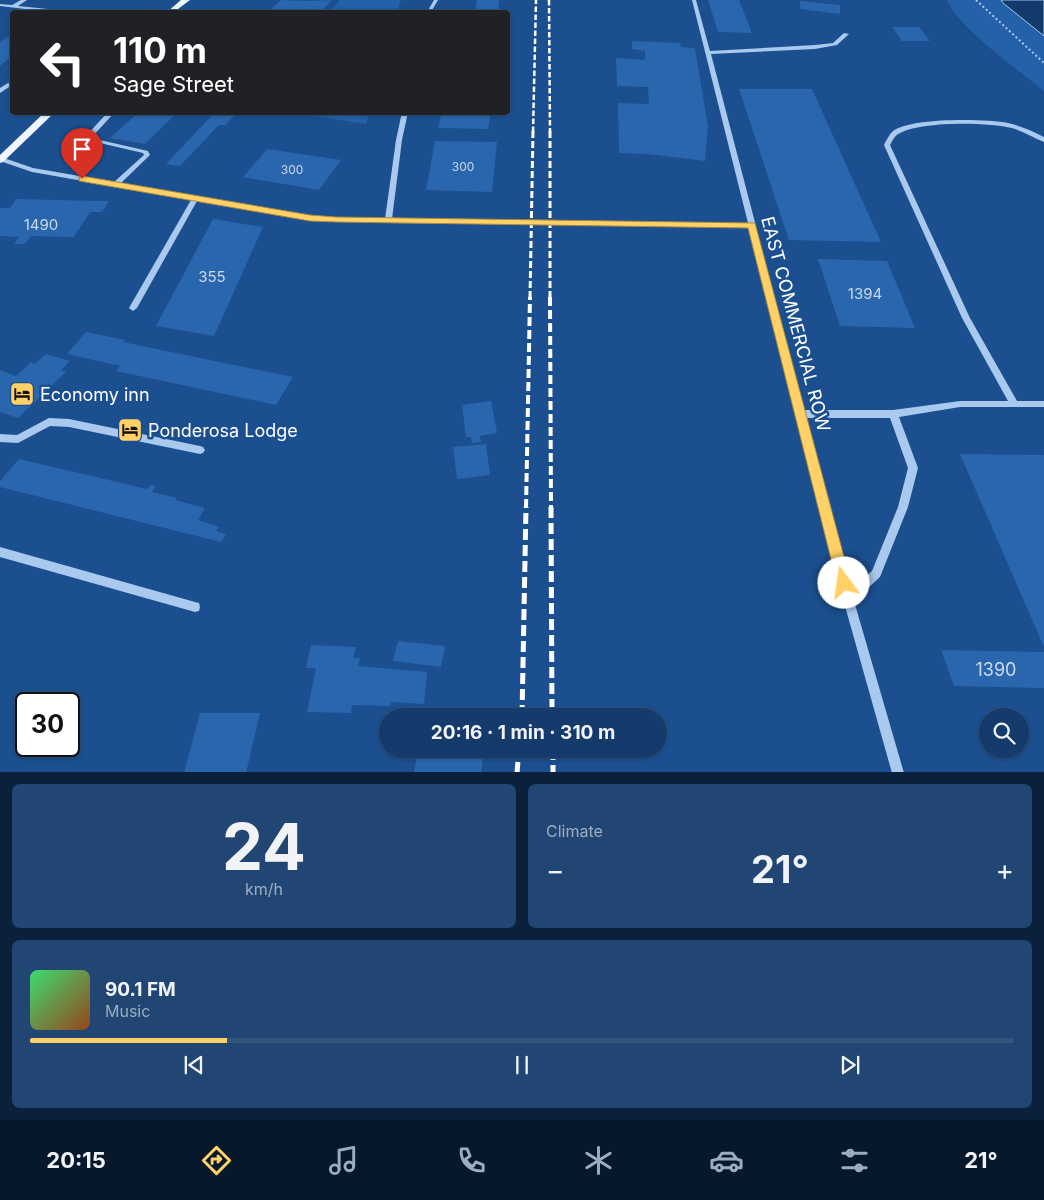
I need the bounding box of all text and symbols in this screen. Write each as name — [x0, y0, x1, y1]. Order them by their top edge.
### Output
text: 110 m — [113, 29, 207, 71]
icon: left — [30, 30, 95, 95]
text: Sage Street — [113, 71, 234, 97]
pin — [61, 128, 103, 179]
icon: arrive — [68, 135, 96, 163]
house number: 300 — [452, 159, 474, 174]
house number: 300 — [281, 162, 303, 177]
street label: EAST COMMERCIAL ROW — [757, 214, 835, 434]
house number: 1490 — [24, 215, 58, 234]
house number: 355 — [198, 267, 226, 286]
house number: 1394 — [848, 284, 882, 303]
hotel icon: Economy inn — [9, 381, 35, 407]
place label: Economy inn — [40, 384, 150, 405]
hotel icon: Ponderosa Lodge — [117, 417, 143, 443]
place label: Ponderosa Lodge — [148, 420, 298, 441]
position arrow — [817, 556, 869, 608]
house number: 1390 — [976, 659, 1016, 680]
speed limit sign: 30 — [15, 692, 80, 757]
map controls — [979, 708, 1029, 758]
button: search — [979, 708, 1029, 758]
text: 20:16 · 1 min · 310 m — [431, 721, 615, 744]
text: 24 — [222, 807, 306, 886]
text: Climate — [546, 821, 603, 841]
text: 21° — [751, 846, 809, 892]
text: − — [546, 853, 565, 887]
text: + — [995, 853, 1014, 887]
text: km/h — [245, 879, 283, 899]
text: 90.1 FM — [105, 978, 176, 1001]
text: Music — [105, 1001, 150, 1021]
icon: previous — [180, 1051, 208, 1079]
icon: pause — [508, 1051, 536, 1079]
icon: next — [836, 1051, 864, 1079]
icon: directions — [199, 1143, 234, 1178]
icon: music — [326, 1143, 361, 1178]
icon: phone — [454, 1143, 489, 1178]
icon: climate — [581, 1143, 616, 1178]
icon: car — [709, 1143, 744, 1178]
icon: filters — [837, 1143, 872, 1178]
text: 20:15 — [46, 1147, 106, 1173]
text: 21° — [964, 1147, 998, 1173]

